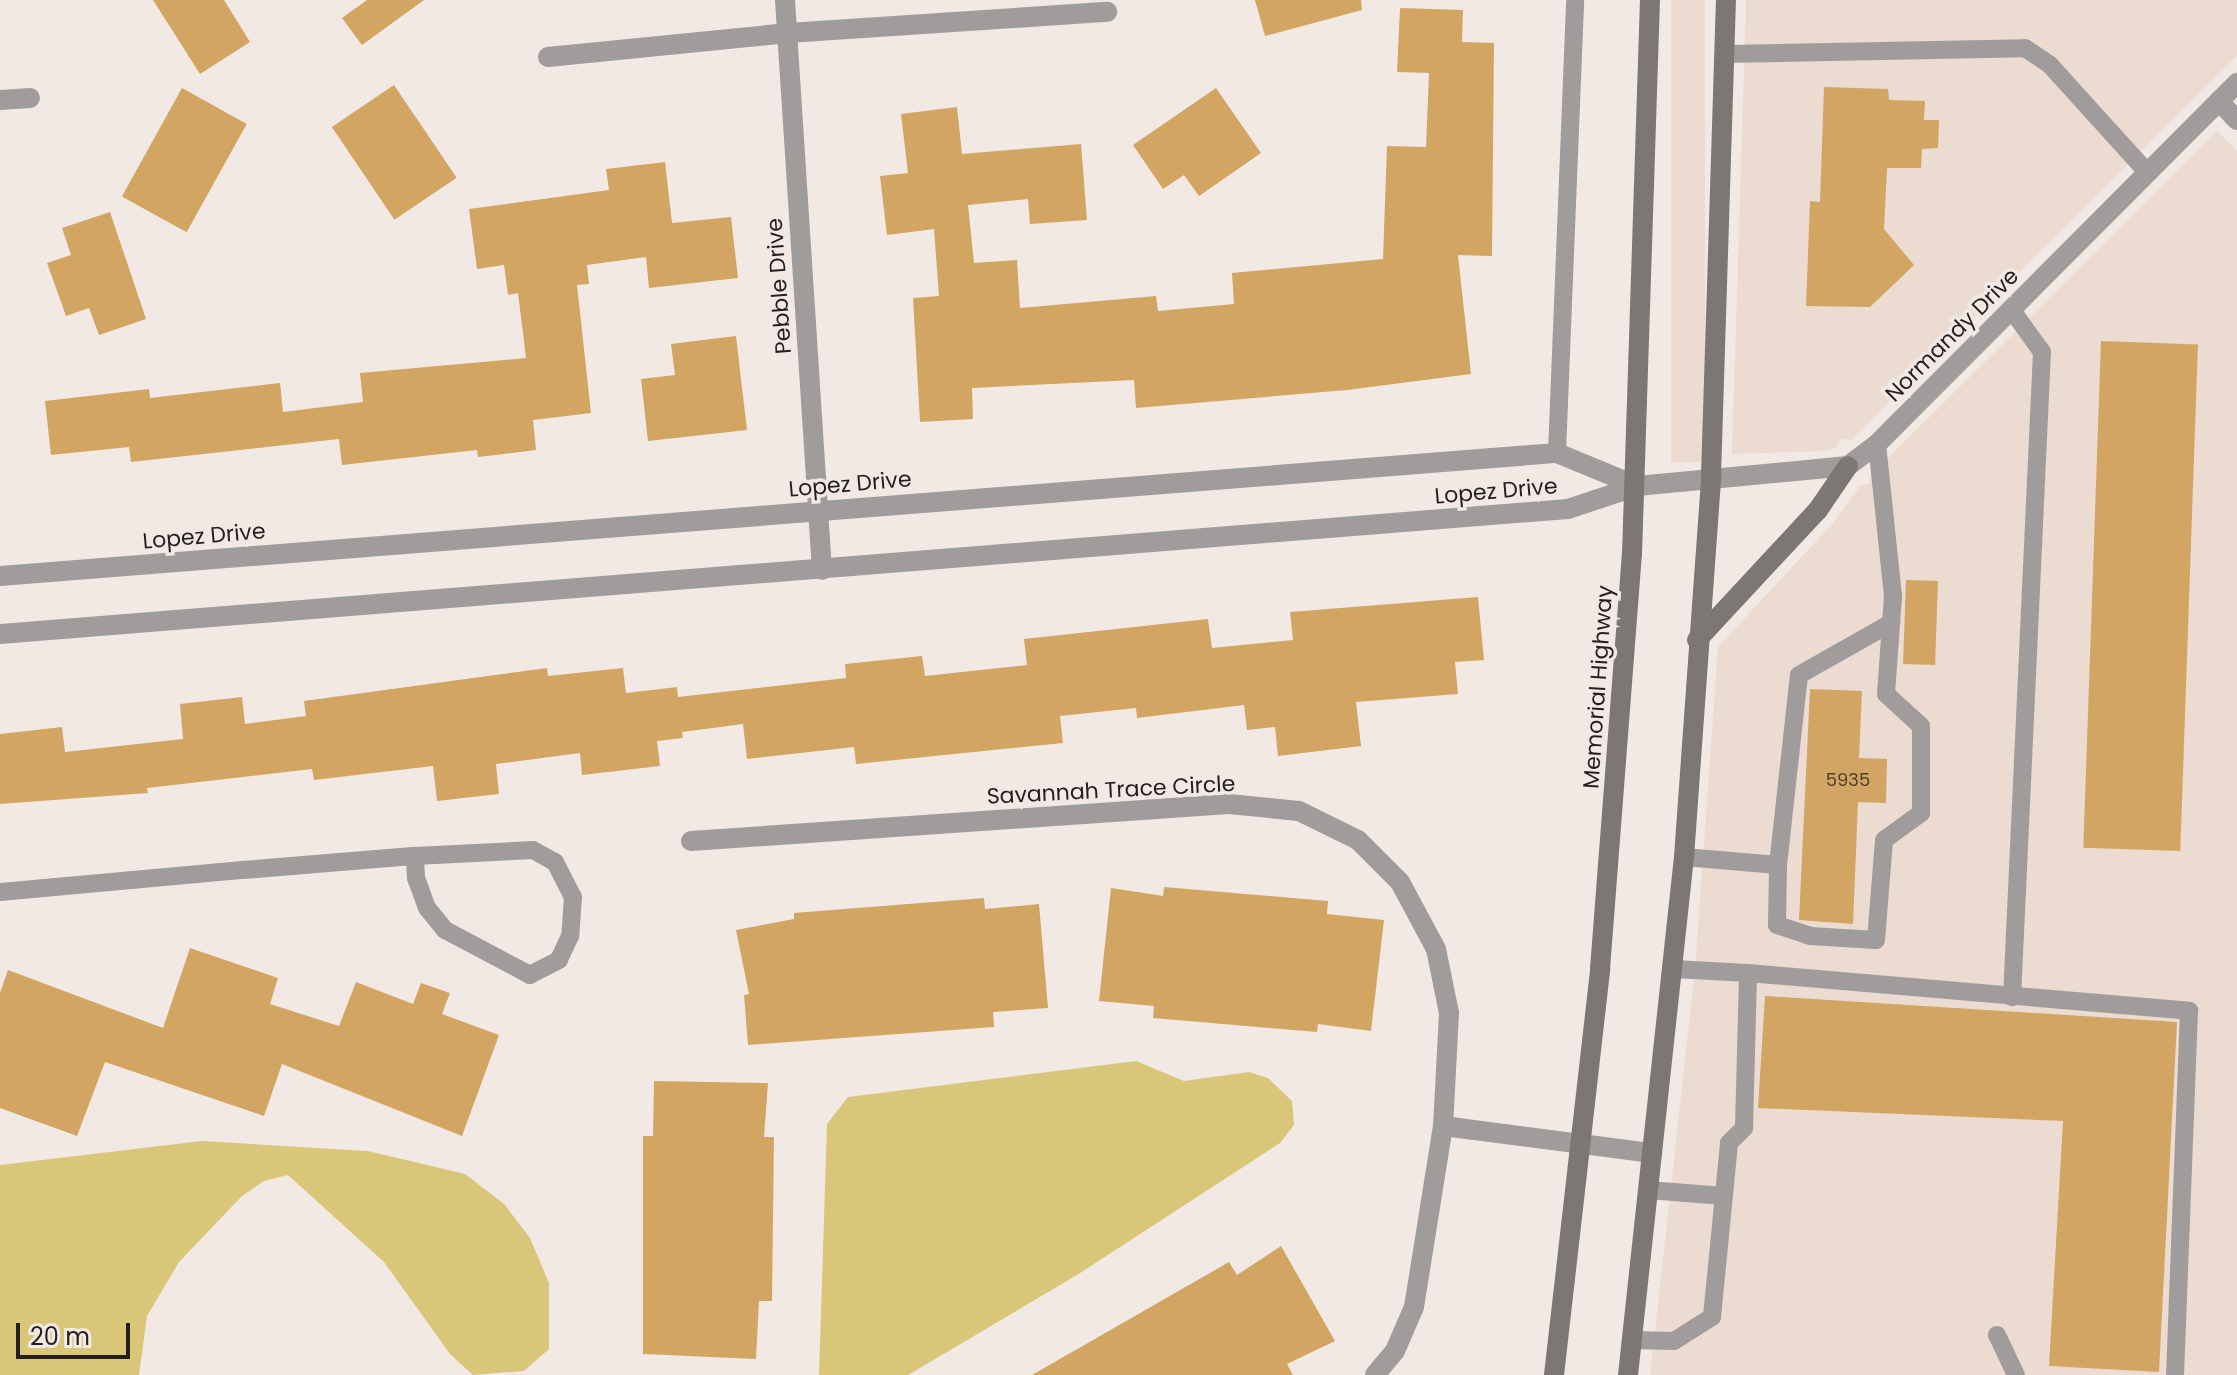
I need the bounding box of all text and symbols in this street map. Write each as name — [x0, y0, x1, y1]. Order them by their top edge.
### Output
street label: Pebble Drive — [761, 217, 797, 355]
street label: Normandy Drive — [1880, 263, 2024, 407]
street label: Lopez Drive — [788, 465, 912, 503]
street label: Lopez Drive — [1434, 472, 1558, 510]
street label: Lopez Drive — [142, 517, 266, 555]
street label: Memorial Highway — [1578, 584, 1618, 790]
house number: 5935 — [1826, 769, 1870, 791]
street label: Savannah Trace Circle — [986, 770, 1236, 810]
scale bar — [20, 1307, 134, 1357]
text: 20 m — [30, 1320, 90, 1353]

